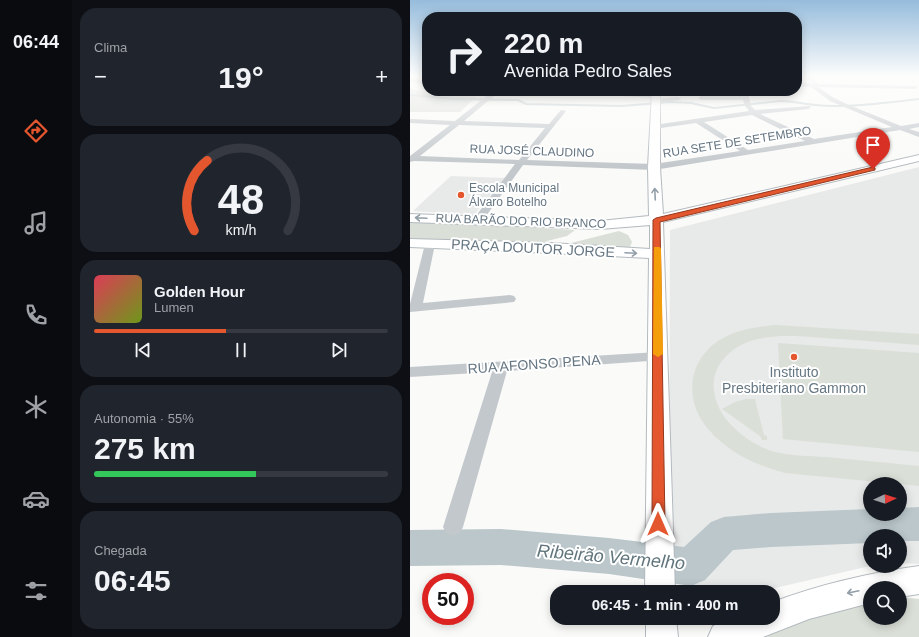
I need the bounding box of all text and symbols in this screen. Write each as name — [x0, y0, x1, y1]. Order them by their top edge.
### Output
icon: right — [438, 28, 490, 80]
text: 220 m — [504, 28, 583, 59]
text: 06:44 — [13, 32, 59, 52]
text: Clima — [94, 40, 127, 55]
text: 19° — [218, 61, 264, 94]
text: Avenida Pedro Sales — [504, 61, 672, 81]
text: − — [94, 64, 107, 89]
text: + — [375, 64, 388, 89]
icon: directions — [22, 117, 50, 145]
street label: RUA SETE DE SETEMBRO — [662, 123, 812, 161]
pin — [856, 128, 890, 169]
icon: arrive — [862, 134, 884, 156]
street label: RUA JOSÉ CLAUDINO — [469, 141, 595, 160]
text: 48 — [218, 175, 264, 222]
place label: Escola Municipal Álvaro Botelho — [469, 181, 559, 209]
one-way arrow — [651, 188, 659, 201]
marker: Escola Municipal Álvaro Botelho — [456, 190, 466, 200]
icon: music — [22, 209, 50, 237]
street label: RUA BARÃO DO RIO BRANCO — [435, 211, 607, 231]
one-way arrow — [415, 214, 428, 222]
text: km/h — [226, 221, 257, 237]
street label: PRAÇA DOUTOR JORGE — [451, 236, 615, 260]
one-way arrow — [624, 249, 637, 256]
text: Golden Hour — [154, 283, 245, 300]
text: Lumen — [154, 300, 194, 315]
icon: phone — [22, 301, 50, 329]
icon: previous — [132, 339, 154, 361]
icon: pause — [230, 339, 252, 361]
icon: next — [328, 339, 350, 361]
street label: RUA AFONSO PENA — [467, 351, 602, 377]
marker: Instituto Presbiteriano Gammon — [789, 352, 799, 362]
place label: Instituto Presbiteriano Gammon — [722, 364, 866, 396]
icon: climate — [22, 393, 50, 421]
text: Autonomia · 55% — [94, 411, 194, 426]
text: 275 km — [94, 432, 196, 465]
north arrow — [863, 477, 907, 521]
map controls — [863, 477, 907, 625]
icon: car — [22, 485, 50, 513]
position arrow — [637, 503, 679, 545]
button: sound — [863, 529, 907, 573]
water label: Ribeirão Vermelho — [536, 541, 686, 573]
text: Chegada — [94, 543, 147, 558]
text: 06:45 — [94, 564, 171, 597]
speed limit sign: 50 — [422, 573, 474, 625]
icon: filters — [22, 577, 50, 605]
button: search — [863, 581, 907, 625]
one-way arrow — [847, 588, 860, 596]
text: 06:45 · 1 min · 400 m — [592, 596, 738, 613]

